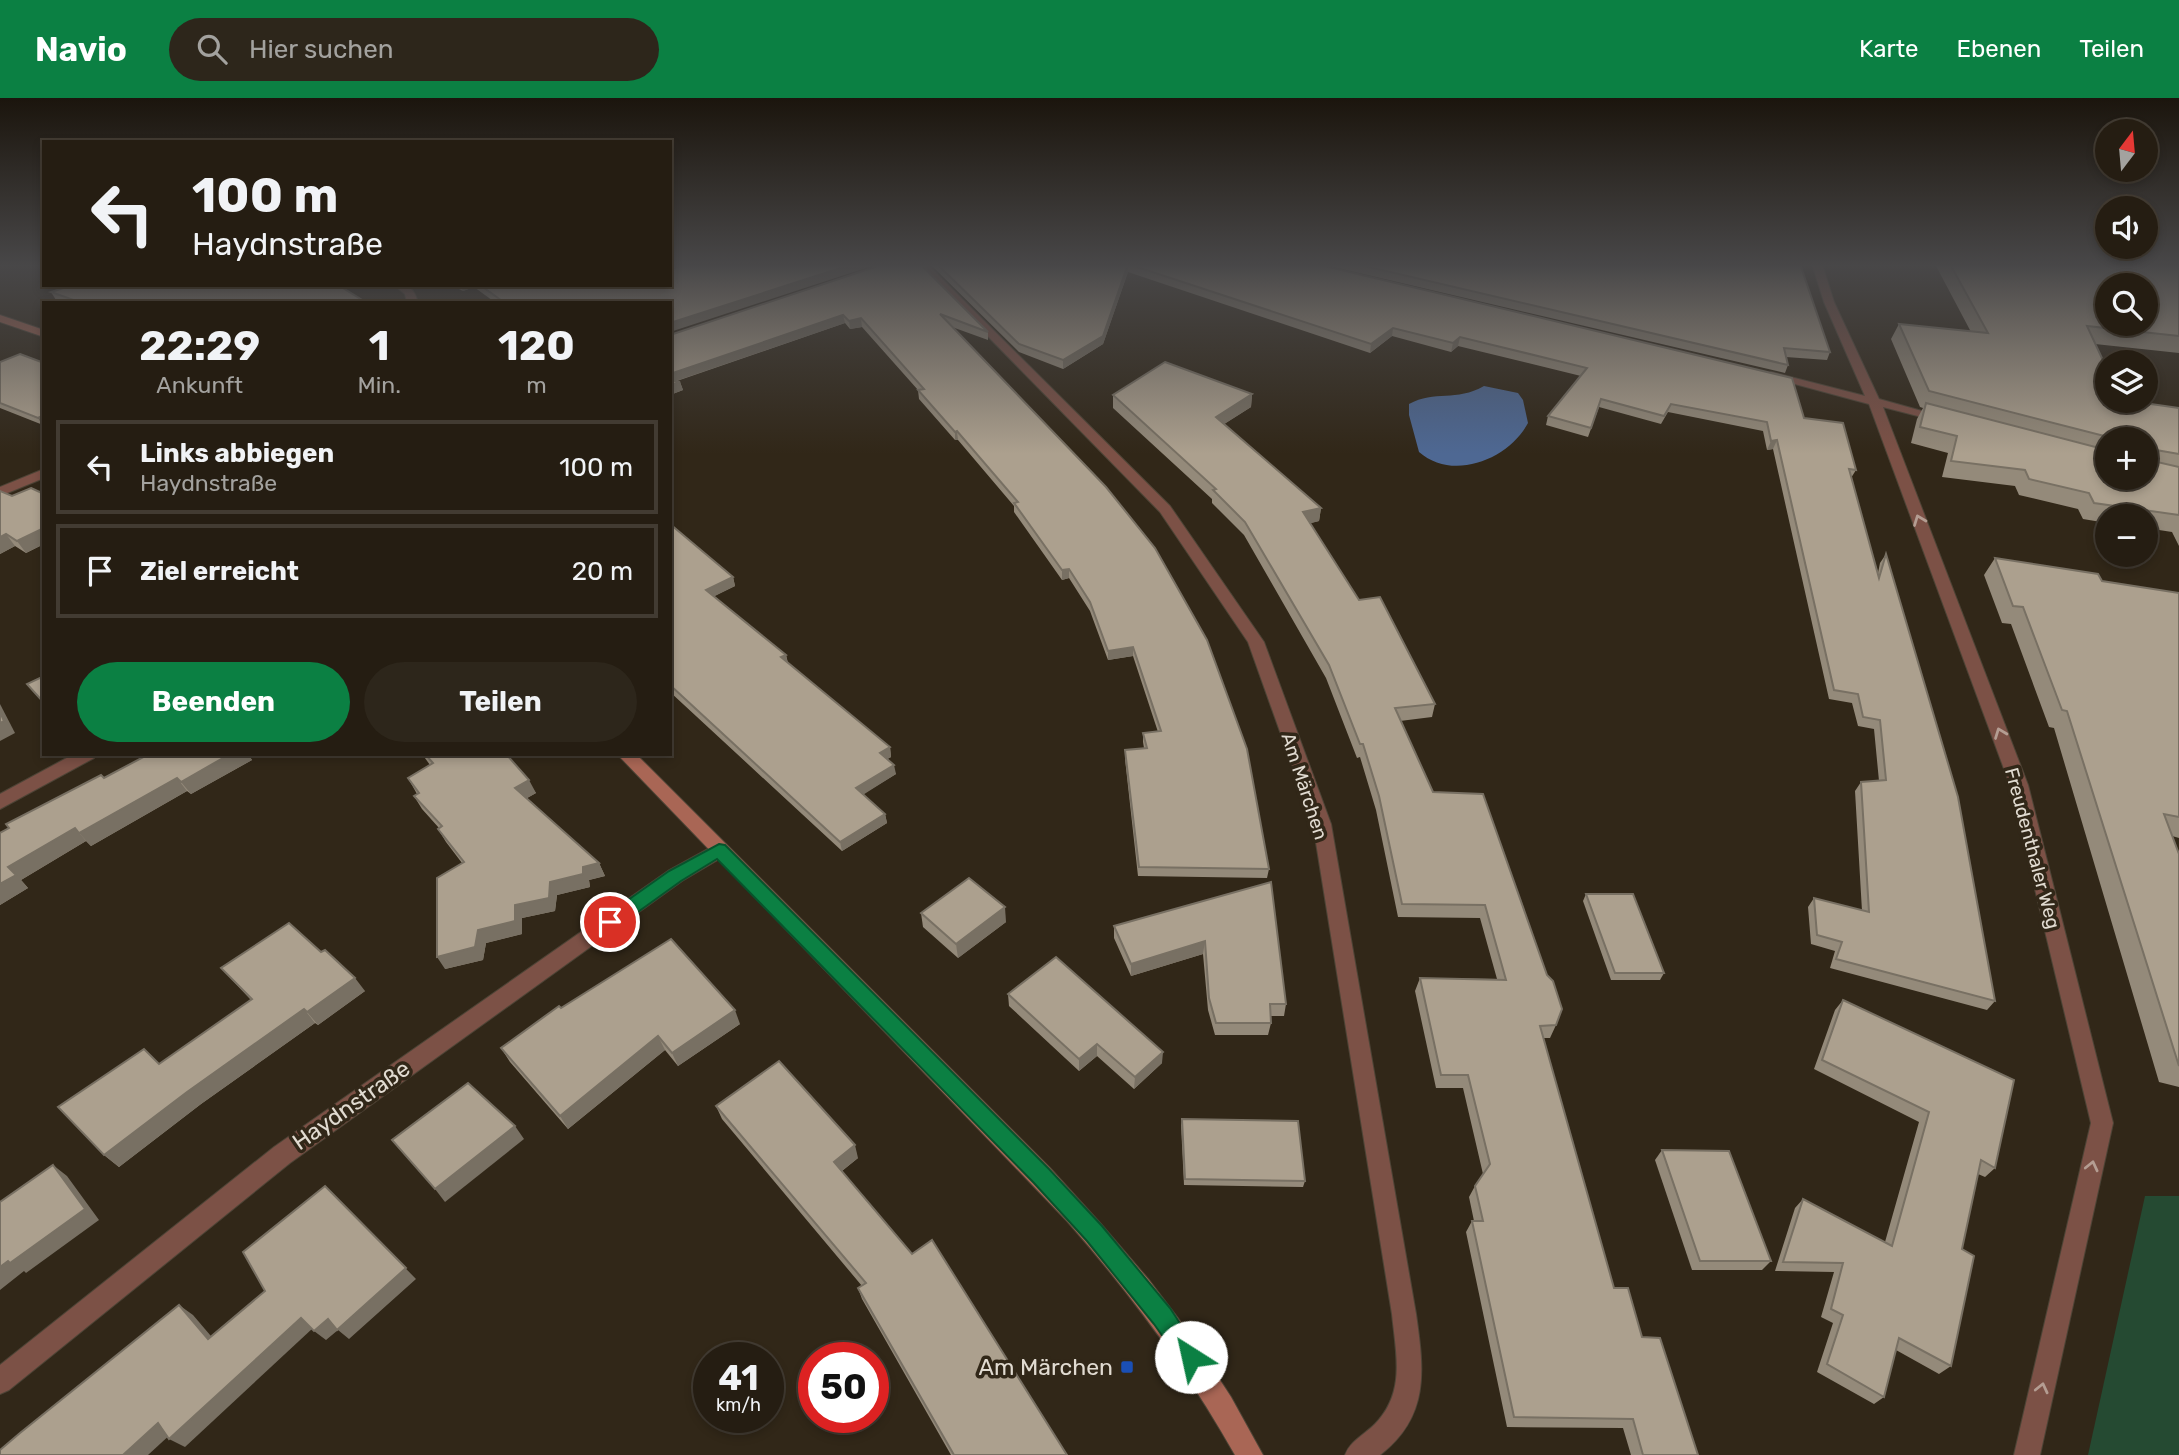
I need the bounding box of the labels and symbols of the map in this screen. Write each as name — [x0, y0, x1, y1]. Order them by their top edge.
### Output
north arrow — [2095, 119, 2158, 182]
one-way arrow — [1914, 515, 1928, 527]
one-way arrow — [1994, 728, 2008, 740]
street label: Am Märchen — [1276, 730, 1333, 843]
street label: Freudenthaler Weg — [2000, 765, 2065, 931]
pin — [580, 892, 640, 952]
street label: Haydnstraße — [287, 1054, 415, 1156]
one-way arrow — [2083, 1161, 2098, 1173]
position arrow — [1154, 1320, 1228, 1394]
speed limit sign: 50 — [798, 1342, 889, 1433]
place label: Am Märchen — [979, 1353, 1113, 1381]
marker: Am Märchen — [1119, 1359, 1135, 1375]
one-way arrow — [2033, 1382, 2048, 1394]

